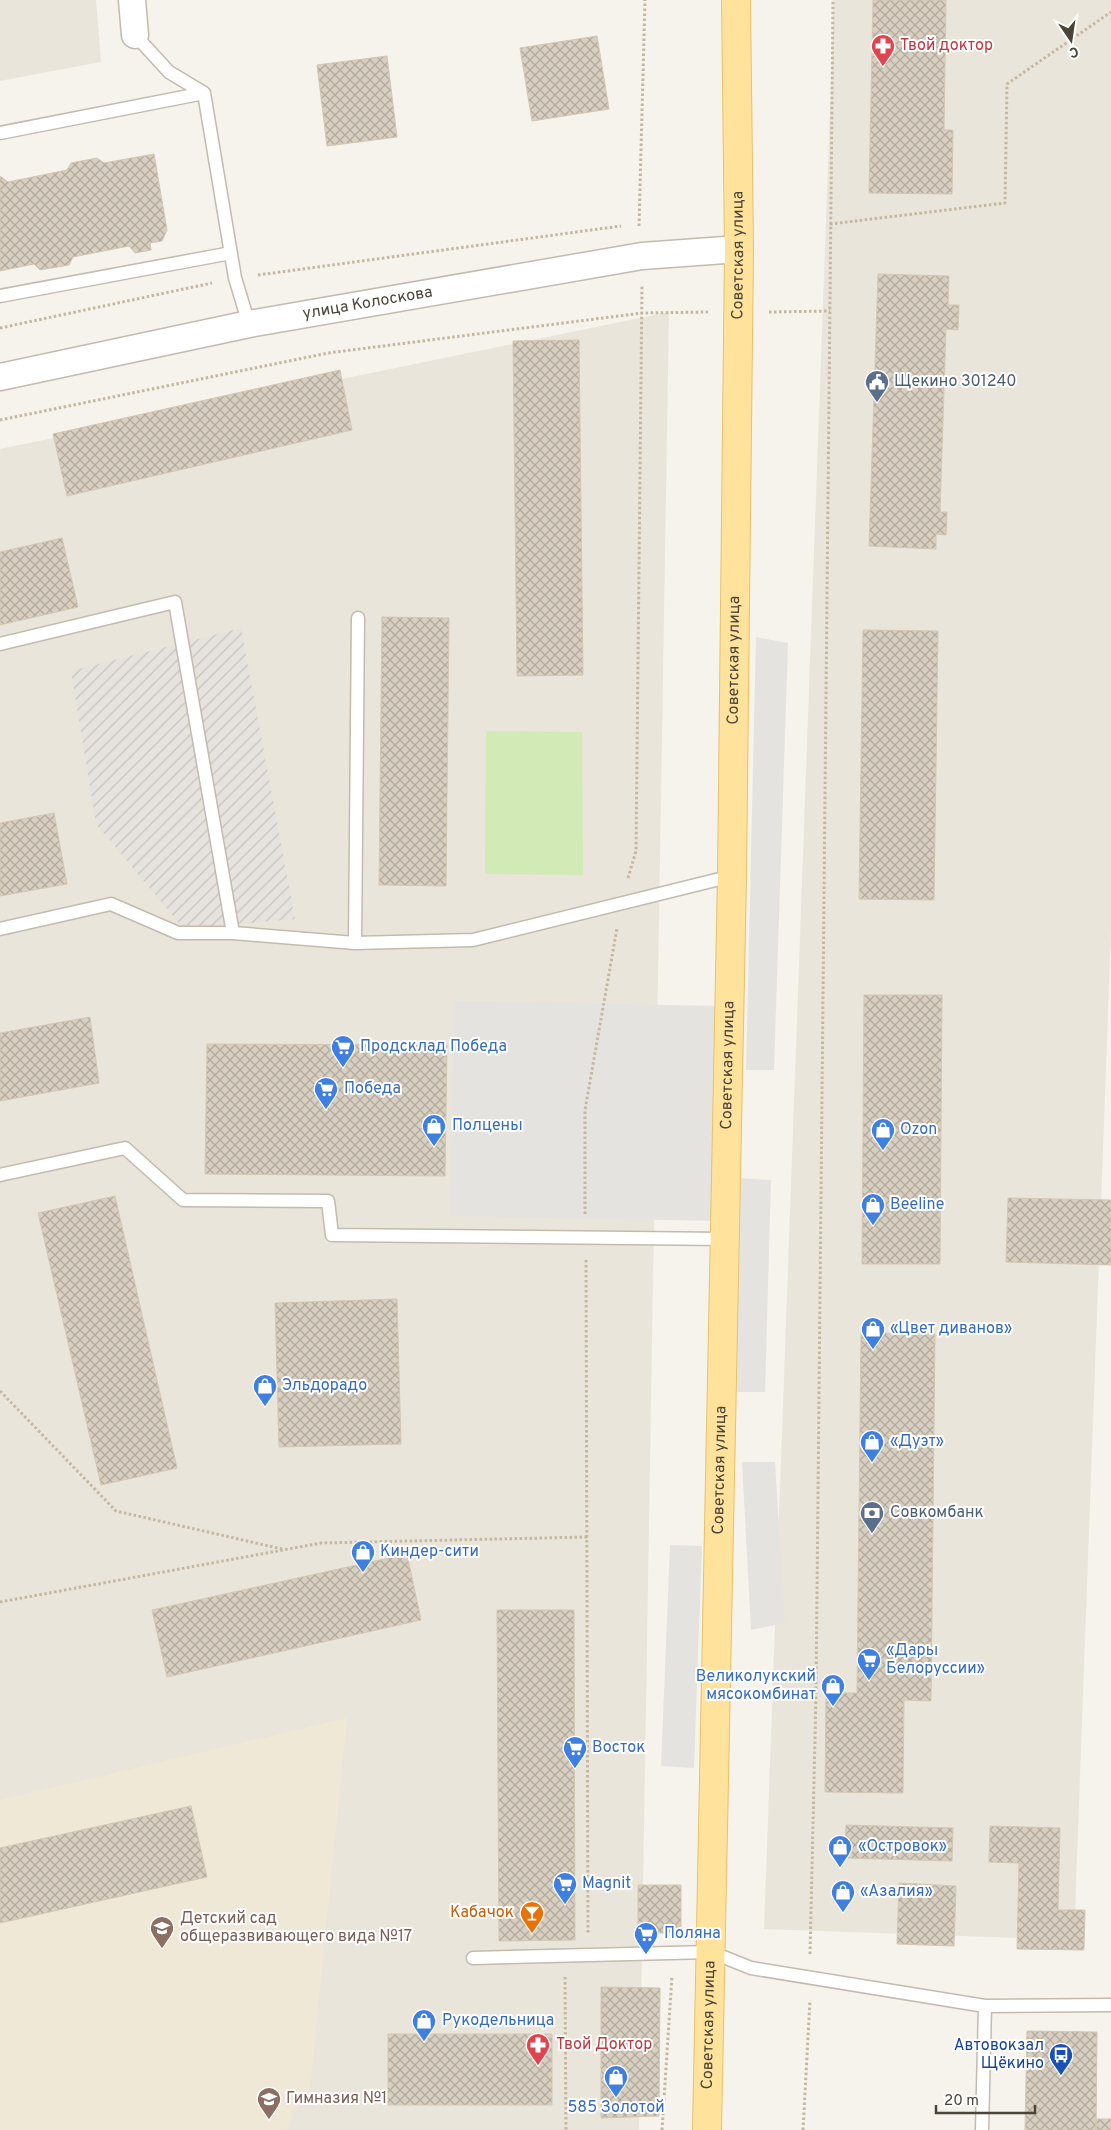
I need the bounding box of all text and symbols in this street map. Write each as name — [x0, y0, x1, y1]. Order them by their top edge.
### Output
north arrow — [1046, 15, 1096, 65]
pharmacy icon: Твой доктор — [870, 33, 896, 67]
place label: Твой доктор — [900, 36, 993, 56]
text: С — [1067, 42, 1080, 61]
street label: Советская улица — [728, 191, 749, 320]
street label: улица Колоскова — [301, 282, 434, 325]
public building icon: Щекино 301240 — [864, 369, 890, 403]
place label: Щекино 301240 — [894, 372, 1017, 392]
street label: Советская улица — [724, 596, 745, 725]
street label: Советская улица — [717, 1001, 740, 1130]
supermarket icon: Продсклад Победа — [330, 1034, 356, 1068]
place label: Продсклад Победа — [360, 1037, 507, 1057]
supermarket icon: Победа — [313, 1076, 339, 1110]
place label: Победа — [344, 1079, 401, 1099]
shop icon: Полцены — [421, 1113, 447, 1147]
place label: Полцены — [452, 1116, 523, 1136]
shop icon: Ozon — [870, 1117, 896, 1151]
place label: Ozon — [900, 1120, 937, 1140]
shop icon: Beeline — [860, 1192, 886, 1226]
place label: Beeline — [890, 1195, 944, 1215]
shop icon: «Цвет диванов» — [860, 1316, 886, 1350]
place label: «Цвет диванов» — [890, 1319, 1012, 1339]
shop icon: Эльдорадо — [252, 1373, 278, 1407]
place label: Эльдорадо — [282, 1376, 367, 1396]
street label: Советская улица — [709, 1405, 731, 1535]
shop icon: «Дуэт» — [859, 1429, 885, 1463]
place label: «Дуэт» — [890, 1432, 944, 1452]
bank icon: Совкомбанк — [859, 1500, 885, 1534]
place label: Совкомбанк — [890, 1503, 984, 1523]
shop icon: Киндер-сити — [350, 1539, 376, 1573]
place label: Киндер-сити — [380, 1542, 479, 1562]
place label: «Дары Белоруссии» — [886, 1641, 985, 1679]
supermarket icon: «Дары Белоруссии» — [856, 1647, 882, 1681]
place label: Великолукский мясокомбинат — [696, 1667, 816, 1705]
shop icon: Великолукский мясокомбинат — [820, 1673, 846, 1707]
supermarket icon: Восток — [562, 1735, 588, 1769]
place label: Восток — [592, 1738, 645, 1758]
shop icon: «Островок» — [827, 1834, 853, 1868]
place label: «Островок» — [858, 1837, 947, 1857]
supermarket icon: Magnit — [552, 1871, 578, 1905]
place label: Magnit — [582, 1874, 631, 1894]
shop icon: «Азалия» — [830, 1879, 856, 1913]
place label: «Азалия» — [860, 1882, 933, 1902]
bar icon: Кабачок — [519, 1900, 545, 1934]
place label: Кабачок — [450, 1903, 514, 1923]
place label: Детский сад общеразвивающего вида №17 — [180, 1909, 412, 1947]
school or university icon: Детский сад общеразвивающего вида №17 — [149, 1915, 175, 1949]
supermarket icon: Поляна — [633, 1921, 659, 1955]
place label: Поляна — [664, 1924, 721, 1944]
street label: Советская улица — [698, 1960, 720, 2090]
shop icon: Рукодельница — [411, 2008, 437, 2042]
place label: Рукодельница — [442, 2011, 554, 2031]
pharmacy icon: Твой Доктор — [525, 2032, 551, 2066]
place label: Твой Доктор — [556, 2035, 652, 2055]
place label: Автовокзал Щёкино — [954, 2036, 1044, 2074]
bus stop icon: Автовокзал Щёкино — [1048, 2042, 1074, 2076]
shop icon: 585 Золотой — [603, 2064, 629, 2098]
scale bar — [936, 2082, 1035, 2114]
school or university icon: Гимназия №1 — [256, 2086, 282, 2120]
place label: Гимназия №1 — [286, 2089, 387, 2109]
text: 20 m — [944, 2092, 979, 2111]
place label: 585 Золотой — [567, 2098, 665, 2118]

